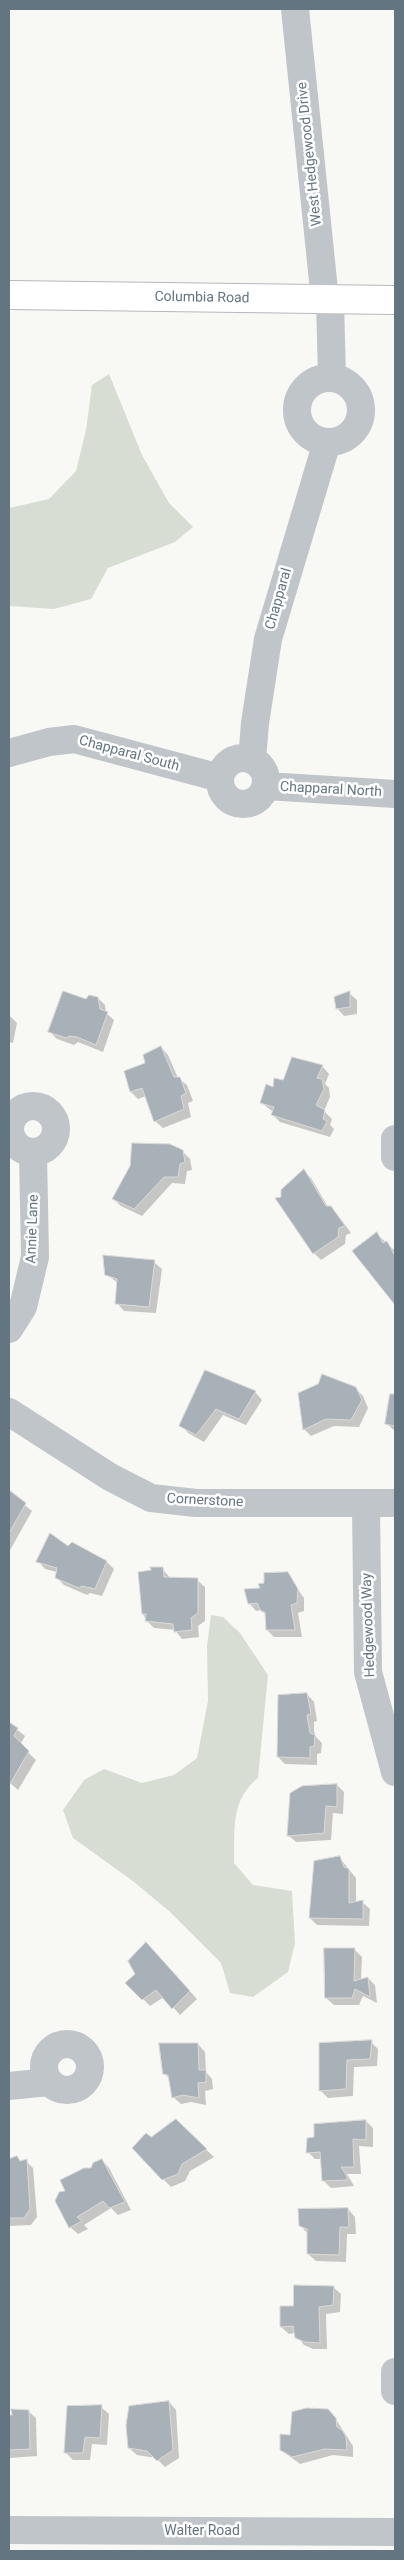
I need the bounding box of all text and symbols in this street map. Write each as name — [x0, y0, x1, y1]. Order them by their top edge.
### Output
street label: West Hedgewood Drive — [294, 81, 326, 227]
street label: Columbia Road — [154, 289, 250, 307]
street label: Chapparal — [262, 566, 296, 632]
street label: Chapparal South — [77, 733, 181, 775]
street label: Chapparal North — [280, 779, 382, 801]
street label: Annie Lane — [23, 1194, 43, 1264]
street label: Cornerstone — [166, 1491, 244, 1511]
street label: Hedgewood Way — [359, 1572, 379, 1678]
street label: Walter Road — [164, 2523, 240, 2539]

